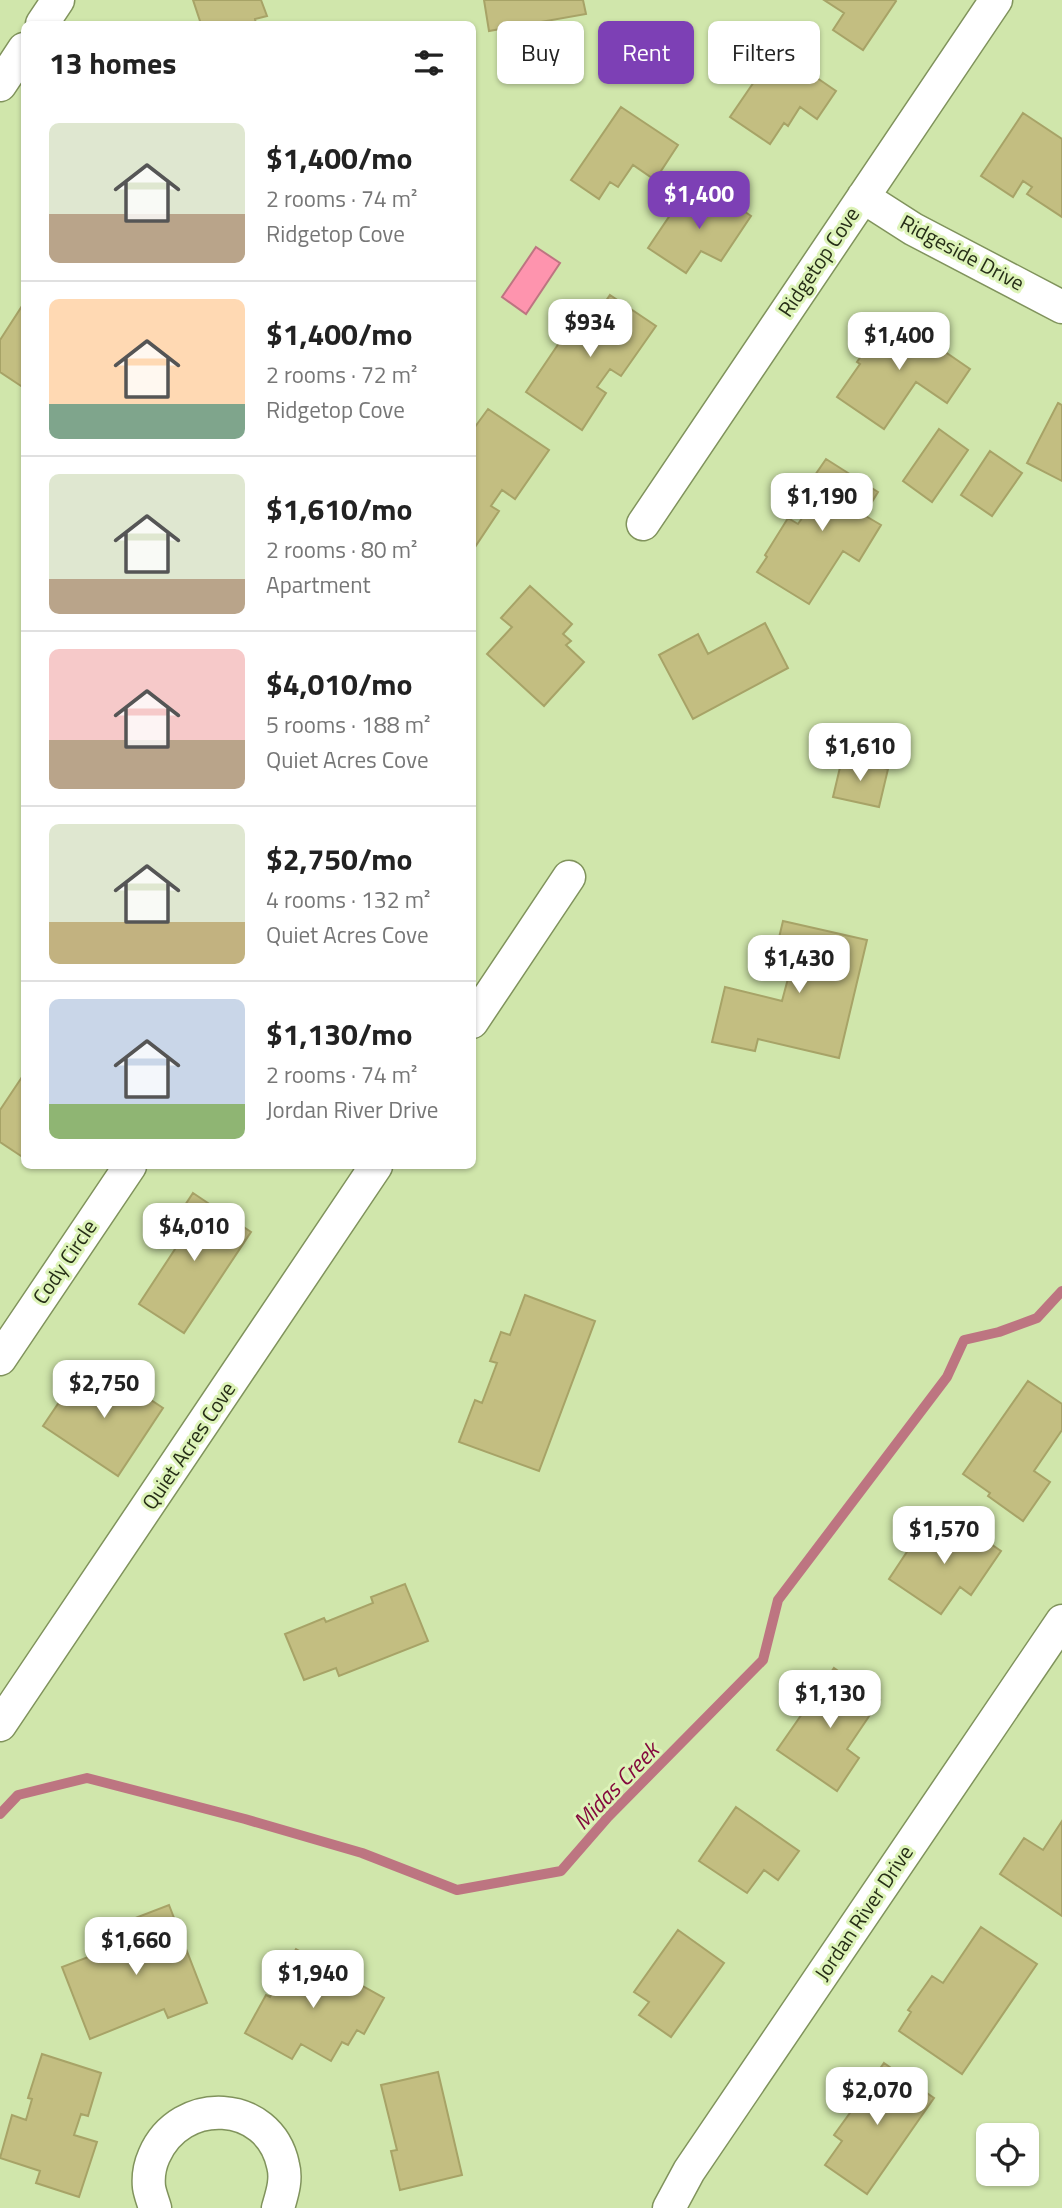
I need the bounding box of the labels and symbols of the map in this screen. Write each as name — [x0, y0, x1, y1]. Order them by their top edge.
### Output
pin: $1,400 — [642, 172, 756, 231]
street label: Ridgetop Cove — [769, 200, 867, 323]
street label: Ridgeside Drive — [895, 206, 1030, 298]
pin: $934 — [549, 300, 631, 359]
pin: $1,400 — [842, 312, 956, 372]
pin: $1,190 — [765, 474, 879, 533]
pin: $1,610 — [803, 724, 917, 783]
pin: $1,430 — [742, 936, 856, 995]
pin: $4,010 — [137, 1204, 251, 1263]
street label: Cody Circle — [24, 1213, 104, 1310]
pin: $2,750 — [47, 1360, 161, 1420]
street label: Quiet Acres Cove — [133, 1375, 243, 1516]
pin: $1,570 — [887, 1506, 1001, 1566]
pin: $1,130 — [773, 1670, 887, 1730]
water label: Midas Creek — [565, 1732, 669, 1838]
street label: Jordan River Drive — [806, 1838, 920, 1987]
pin: $1,660 — [79, 1918, 193, 1977]
pin: $1,940 — [256, 1951, 370, 2010]
pin: $2,070 — [820, 2068, 934, 2127]

